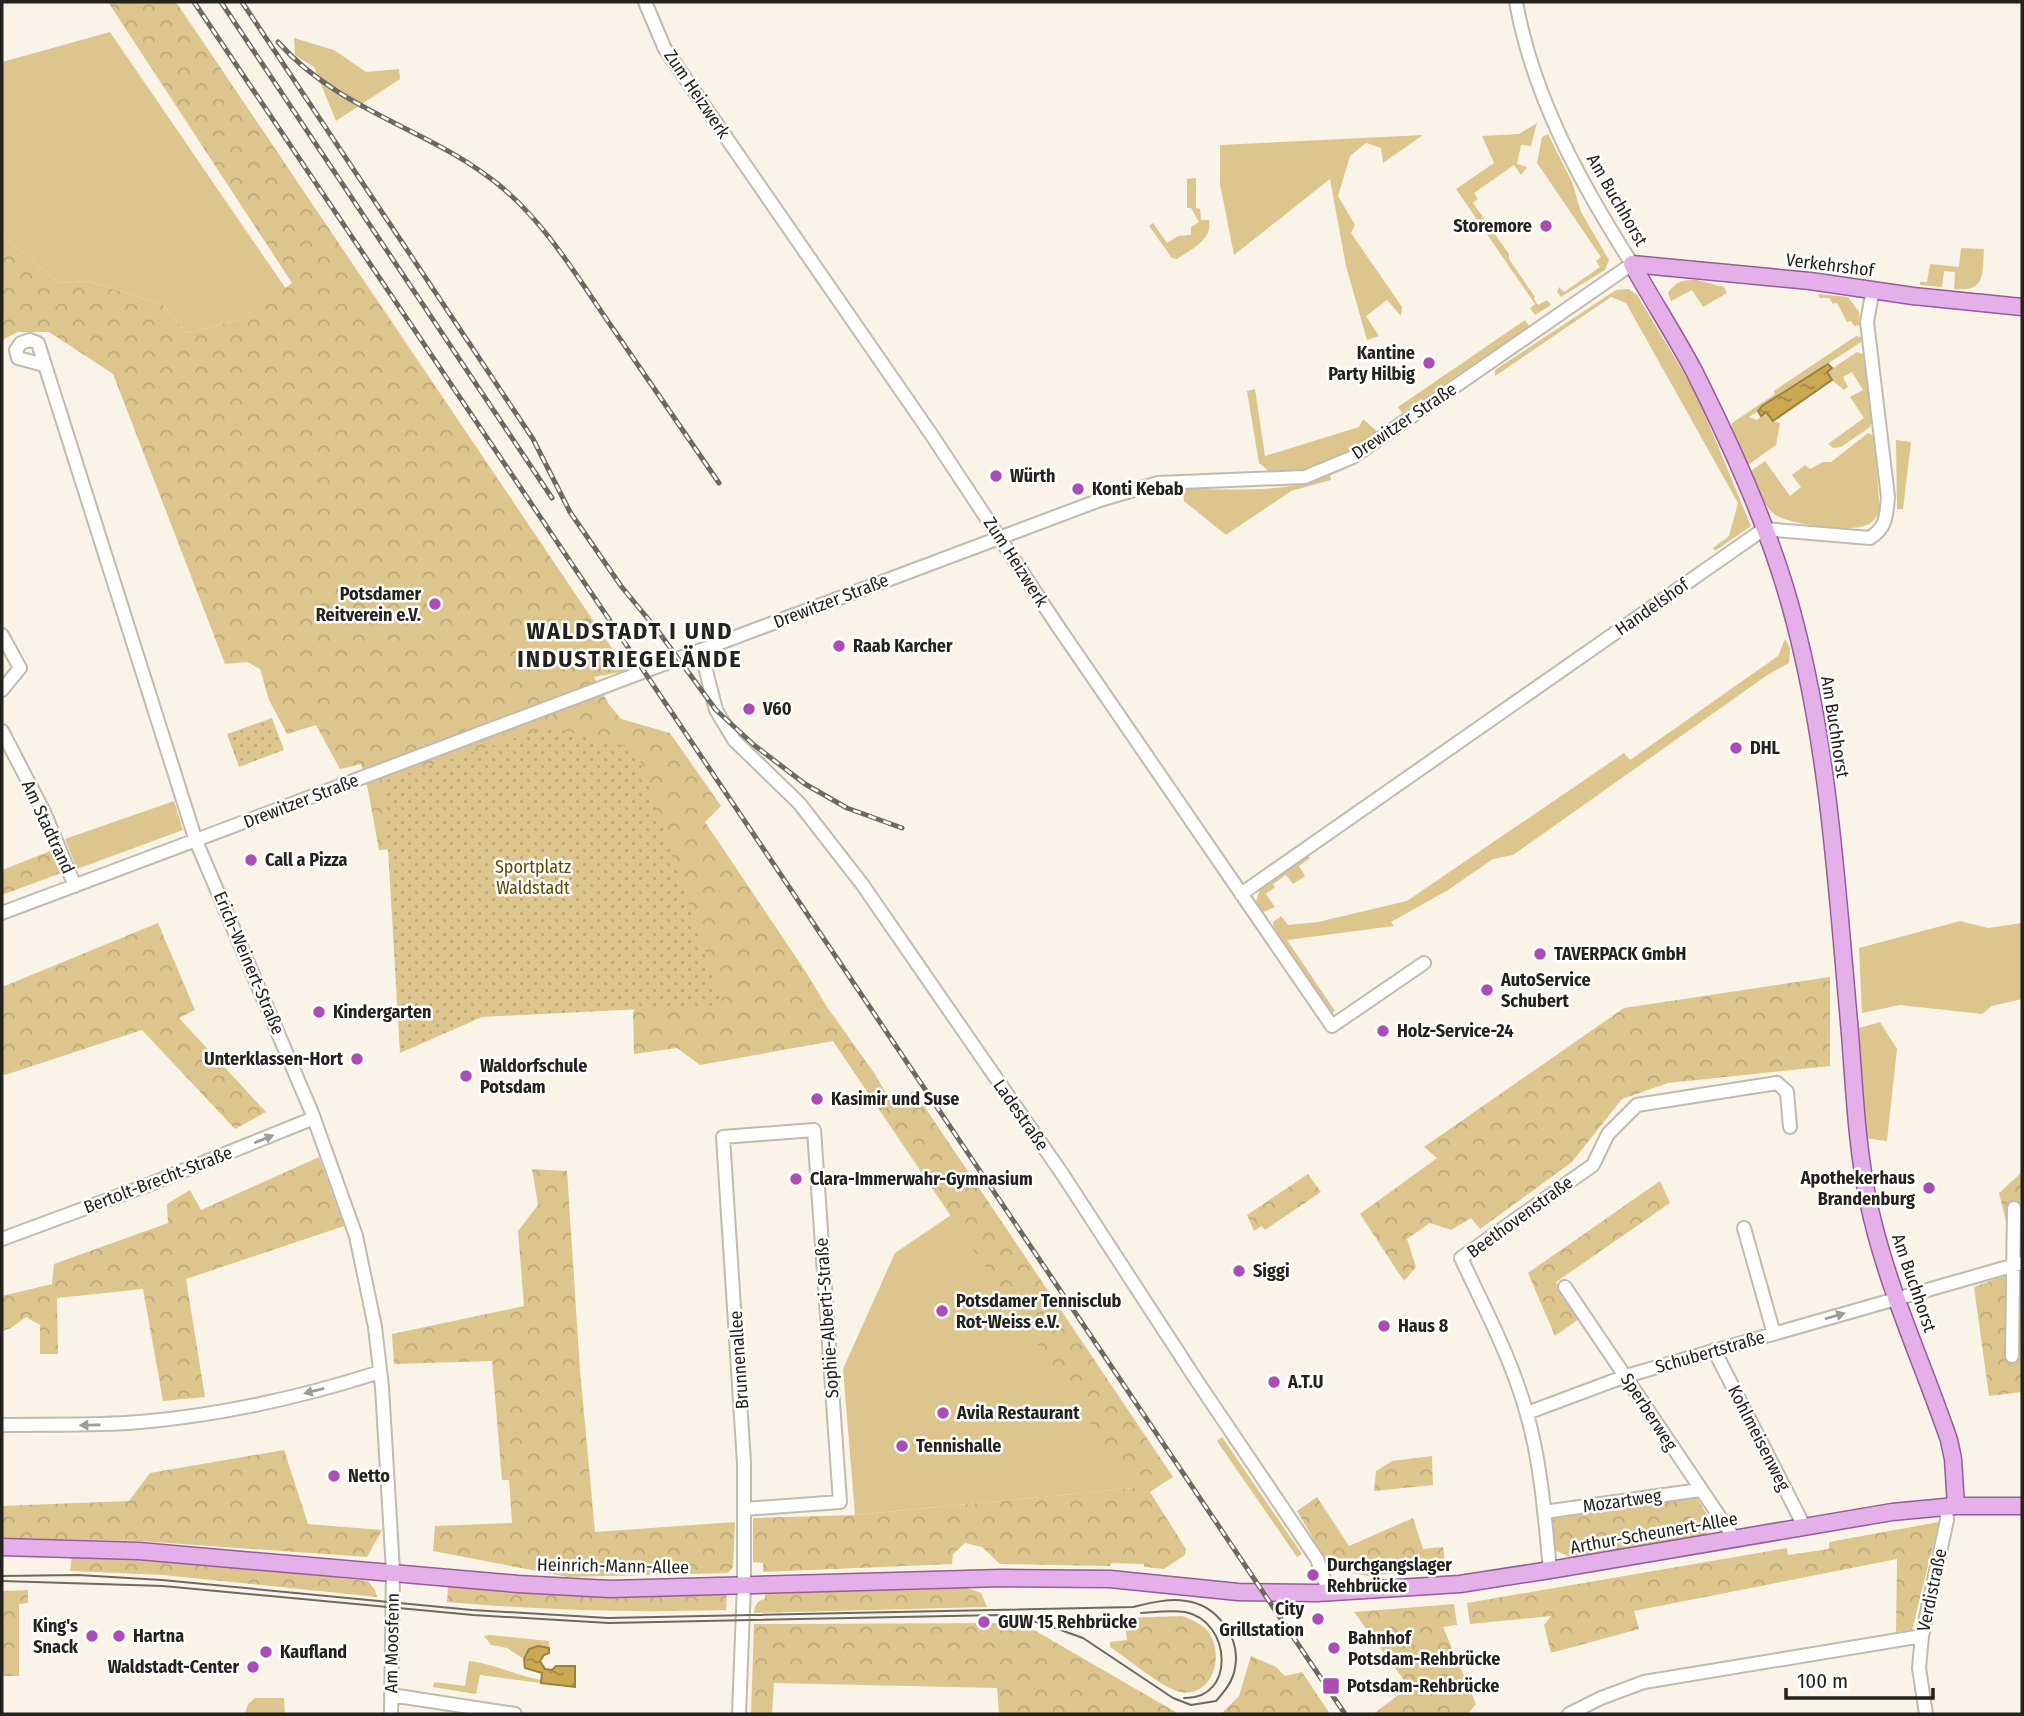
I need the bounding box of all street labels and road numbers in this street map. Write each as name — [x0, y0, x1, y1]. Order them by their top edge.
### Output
street label: Zum Heizwerk — [659, 45, 735, 143]
street label: Am Buchhorst — [1582, 150, 1652, 250]
street label: Verkehrshof — [1785, 249, 1877, 282]
street label: Drewitzer Straße — [1347, 378, 1461, 464]
street label: Zum Heizwerk — [979, 513, 1053, 611]
street label: Drewitzer Straße — [770, 569, 892, 633]
street label: Handelshof — [1611, 573, 1694, 640]
street label: Am Buchhorst — [1816, 675, 1854, 779]
street label: Drewitzer Straße — [240, 769, 362, 833]
street label: Am Stadtrand — [17, 777, 79, 877]
street label: Erich-Weinert-Straße — [209, 888, 289, 1038]
street label: Ladestraße — [989, 1075, 1054, 1155]
street label: Bertolt-Brecht-Straße — [81, 1142, 235, 1218]
street label: Beethovenstraße — [1463, 1171, 1577, 1263]
street label: Am Buchhorst — [1887, 1231, 1941, 1335]
street label: Sophie-Alberti-Straße — [810, 1237, 844, 1399]
street label: Brunnenallee — [725, 1310, 753, 1410]
street label: Schubertstraße — [1653, 1326, 1767, 1378]
street label: Sperberweg — [1616, 1369, 1682, 1455]
street label: Kohlmeisenweg — [1723, 1382, 1795, 1495]
street label: Mozartweg — [1581, 1485, 1663, 1517]
street label: Arthur-Scheunert-Allee — [1569, 1507, 1739, 1559]
street label: Verdistraße — [1912, 1546, 1952, 1633]
street label: Heinrich-Mann-Allee — [537, 1554, 689, 1578]
street label: Am Moosfenn — [380, 1593, 404, 1693]

